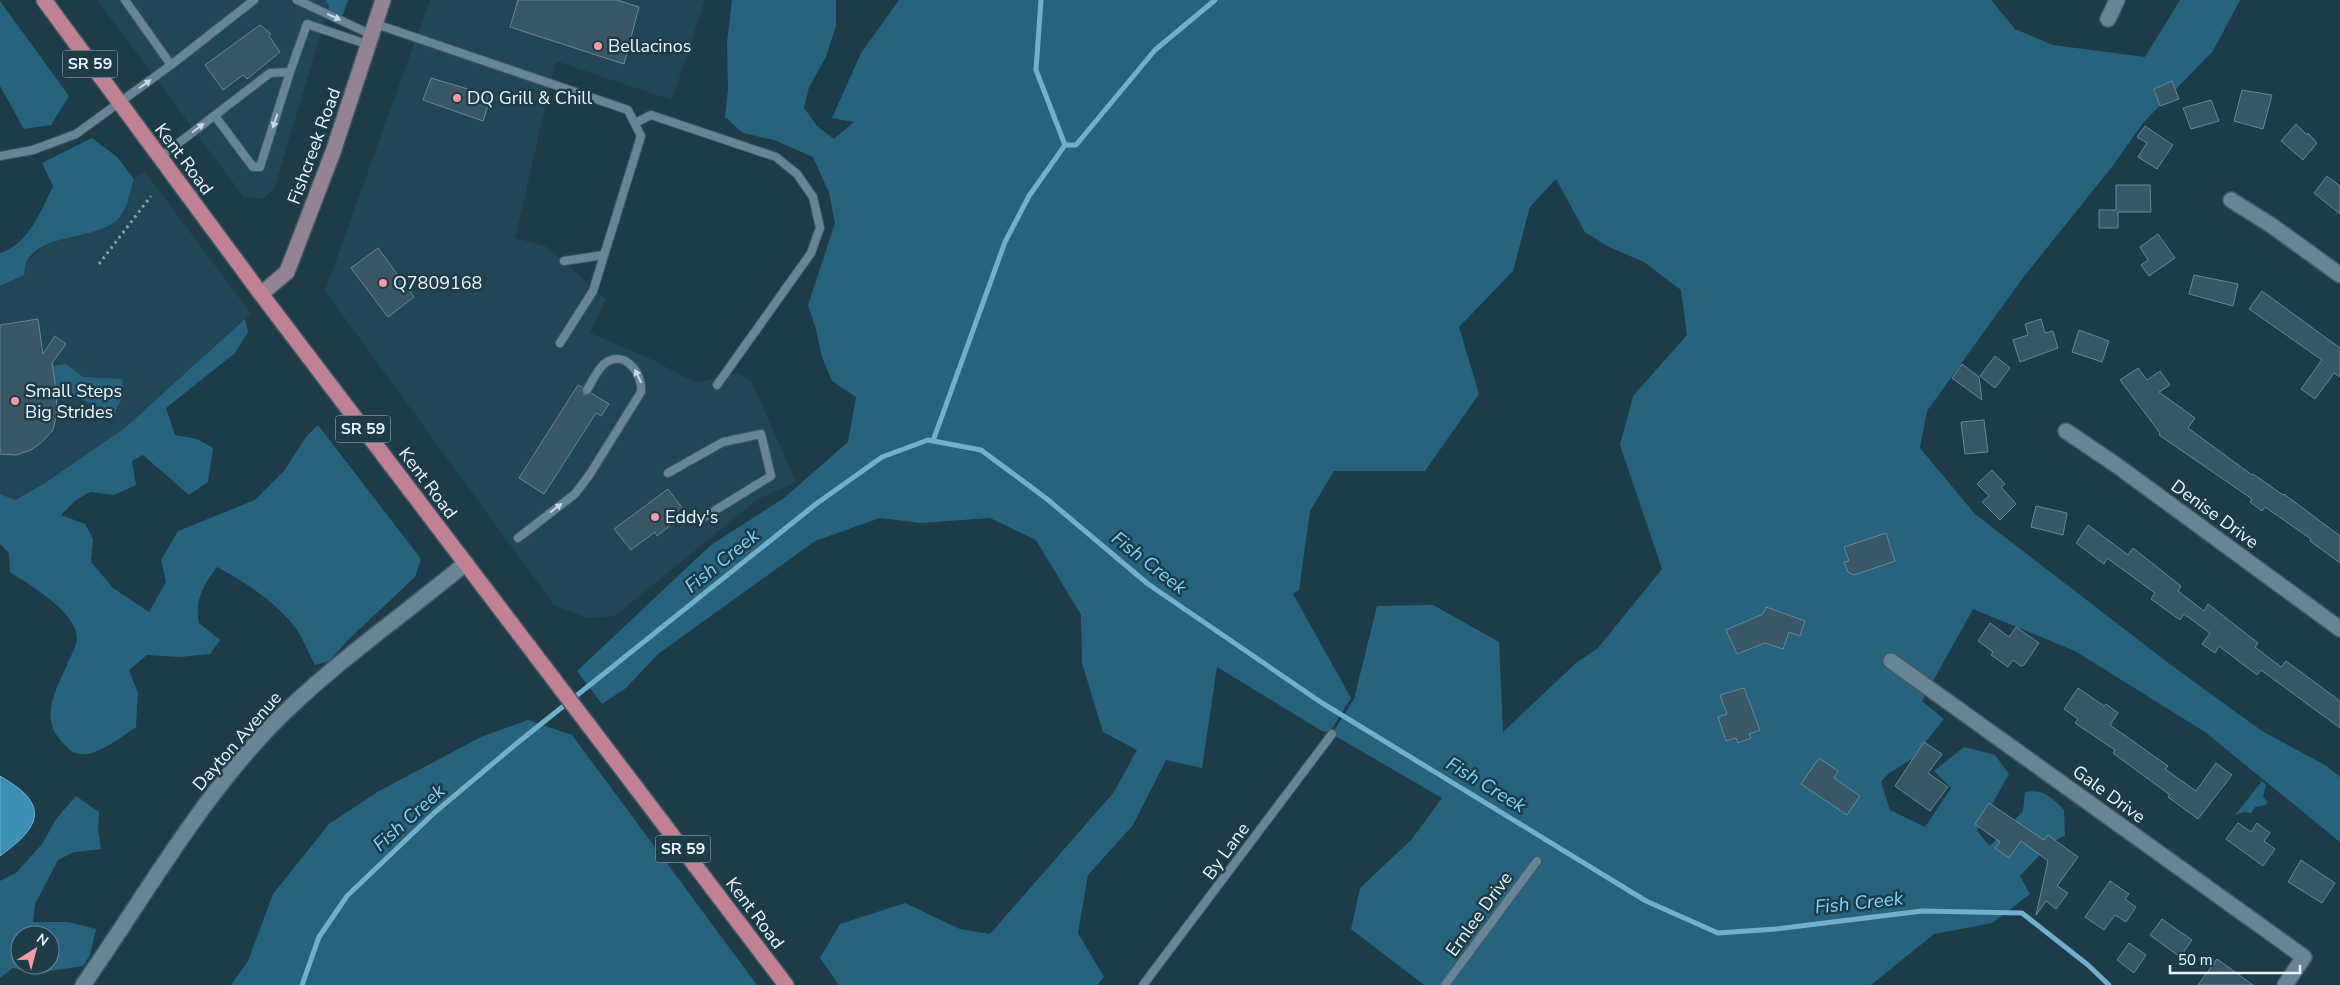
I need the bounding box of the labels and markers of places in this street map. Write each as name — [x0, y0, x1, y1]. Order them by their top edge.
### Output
place label: Bellacinos — [608, 34, 691, 58]
marker: Bellacinos — [592, 40, 604, 52]
place label: DQ Grill & Chill — [467, 86, 593, 110]
marker: DQ Grill & Chill — [451, 92, 463, 104]
place label: Q7809168 — [393, 271, 482, 295]
marker: Q7809168 — [377, 277, 389, 289]
place label: Small Steps Big Strides — [25, 379, 122, 424]
marker: Small Steps Big Strides — [9, 395, 21, 407]
place label: Eddy's — [665, 505, 718, 529]
marker: Eddy's — [649, 511, 661, 523]

